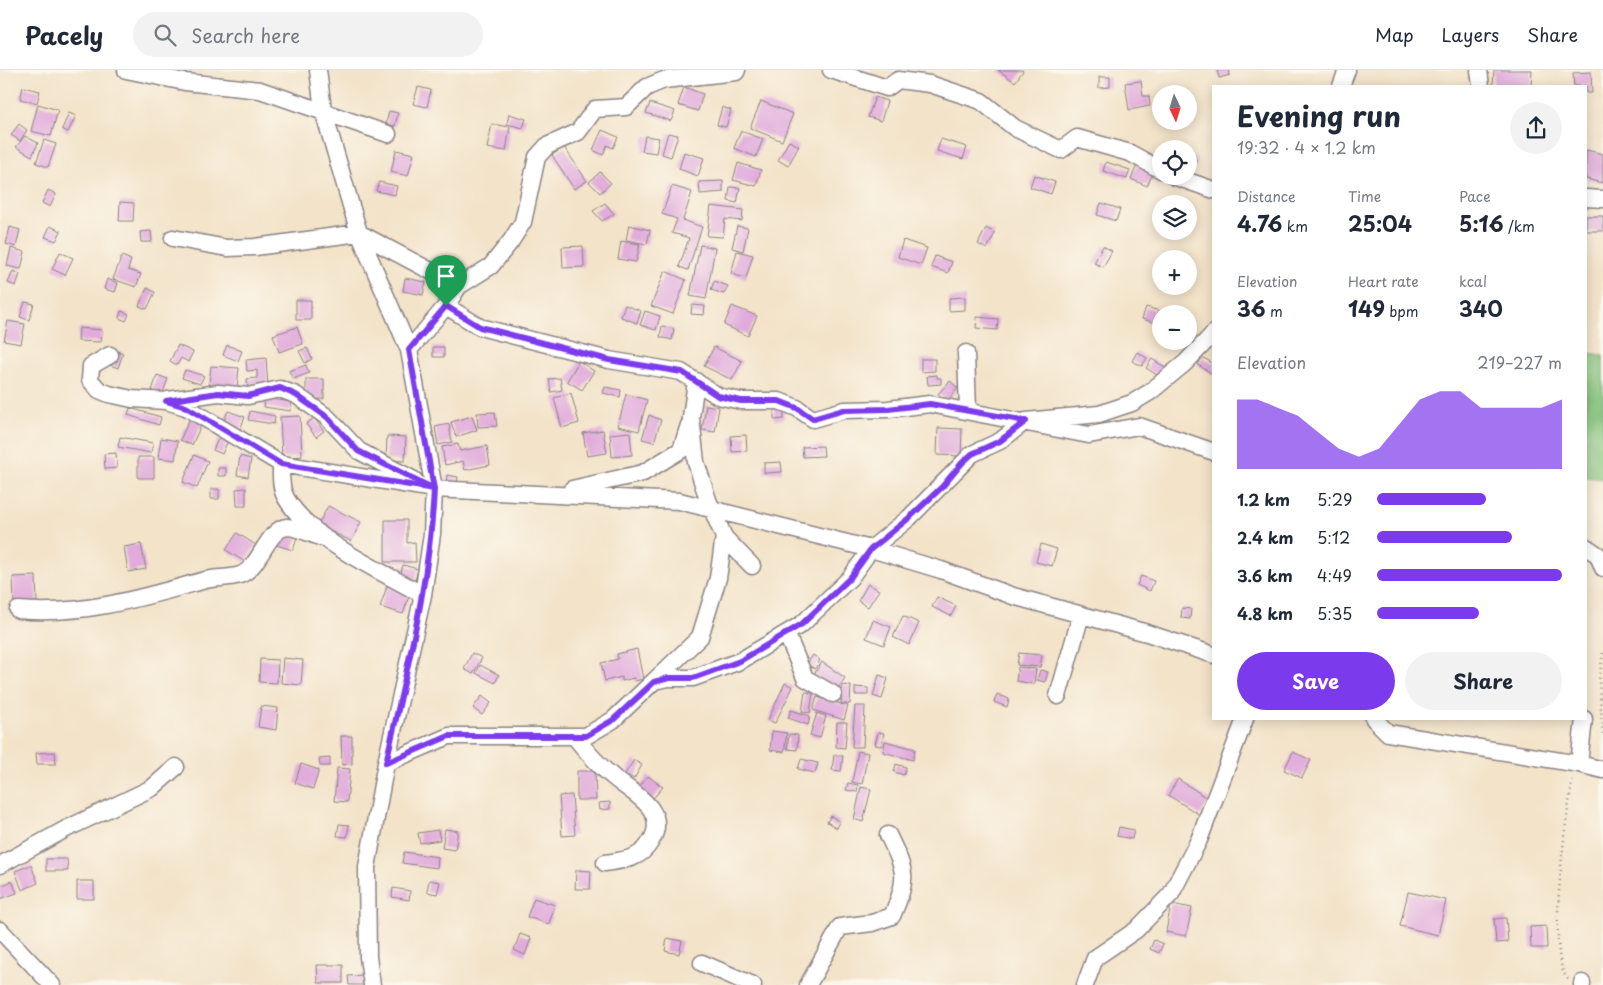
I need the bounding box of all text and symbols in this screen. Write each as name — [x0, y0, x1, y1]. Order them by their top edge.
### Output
search box — [133, 12, 483, 57]
text: Pacely — [25, 17, 103, 53]
icon: search — [151, 21, 179, 49]
text: Search here — [191, 21, 300, 49]
text: Map — [1375, 21, 1414, 48]
text: Layers — [1442, 21, 1499, 48]
text: Share — [1527, 21, 1578, 48]
north arrow — [1152, 85, 1198, 130]
map controls — [1152, 85, 1197, 350]
text: Evening run — [1237, 94, 1401, 137]
button: share — [1510, 102, 1562, 154]
text: 19:32 · 4 × 1.2 km — [1237, 135, 1376, 159]
button: locate — [1152, 140, 1197, 185]
text: Distance — [1237, 186, 1296, 207]
text: Time — [1348, 186, 1381, 207]
text: Pace — [1459, 186, 1491, 207]
button: layers — [1152, 195, 1197, 240]
text: 4.76 — [1237, 207, 1282, 239]
text: 25:04 — [1348, 207, 1412, 239]
text: 5:16 — [1459, 207, 1503, 239]
text: km — [1282, 216, 1308, 237]
text: /km — [1503, 216, 1535, 237]
button: + — [1152, 250, 1197, 295]
pin — [425, 255, 467, 306]
icon: arrive — [432, 262, 460, 290]
text: Elevation — [1237, 271, 1297, 292]
text: Heart rate — [1348, 271, 1419, 292]
text: kcal — [1459, 271, 1487, 292]
text: 36 — [1237, 292, 1266, 324]
text: 149 — [1348, 292, 1385, 324]
text: 340 — [1459, 292, 1503, 324]
text: m — [1266, 301, 1283, 322]
text: bpm — [1385, 301, 1419, 322]
button: − — [1152, 305, 1197, 350]
text: Elevation — [1237, 350, 1306, 374]
text: 219–227 m — [1477, 350, 1562, 374]
text: 1.2 km — [1237, 487, 1290, 511]
text: 5:29 — [1317, 487, 1352, 511]
text: 2.4 km — [1237, 525, 1293, 549]
text: 5:12 — [1317, 525, 1350, 549]
text: 3.6 km — [1237, 563, 1293, 587]
text: 4:49 — [1317, 563, 1352, 587]
text: 4.8 km — [1237, 601, 1293, 625]
text: 5:35 — [1317, 601, 1352, 625]
button: Save — [1237, 652, 1395, 710]
button: Share — [1405, 652, 1562, 710]

